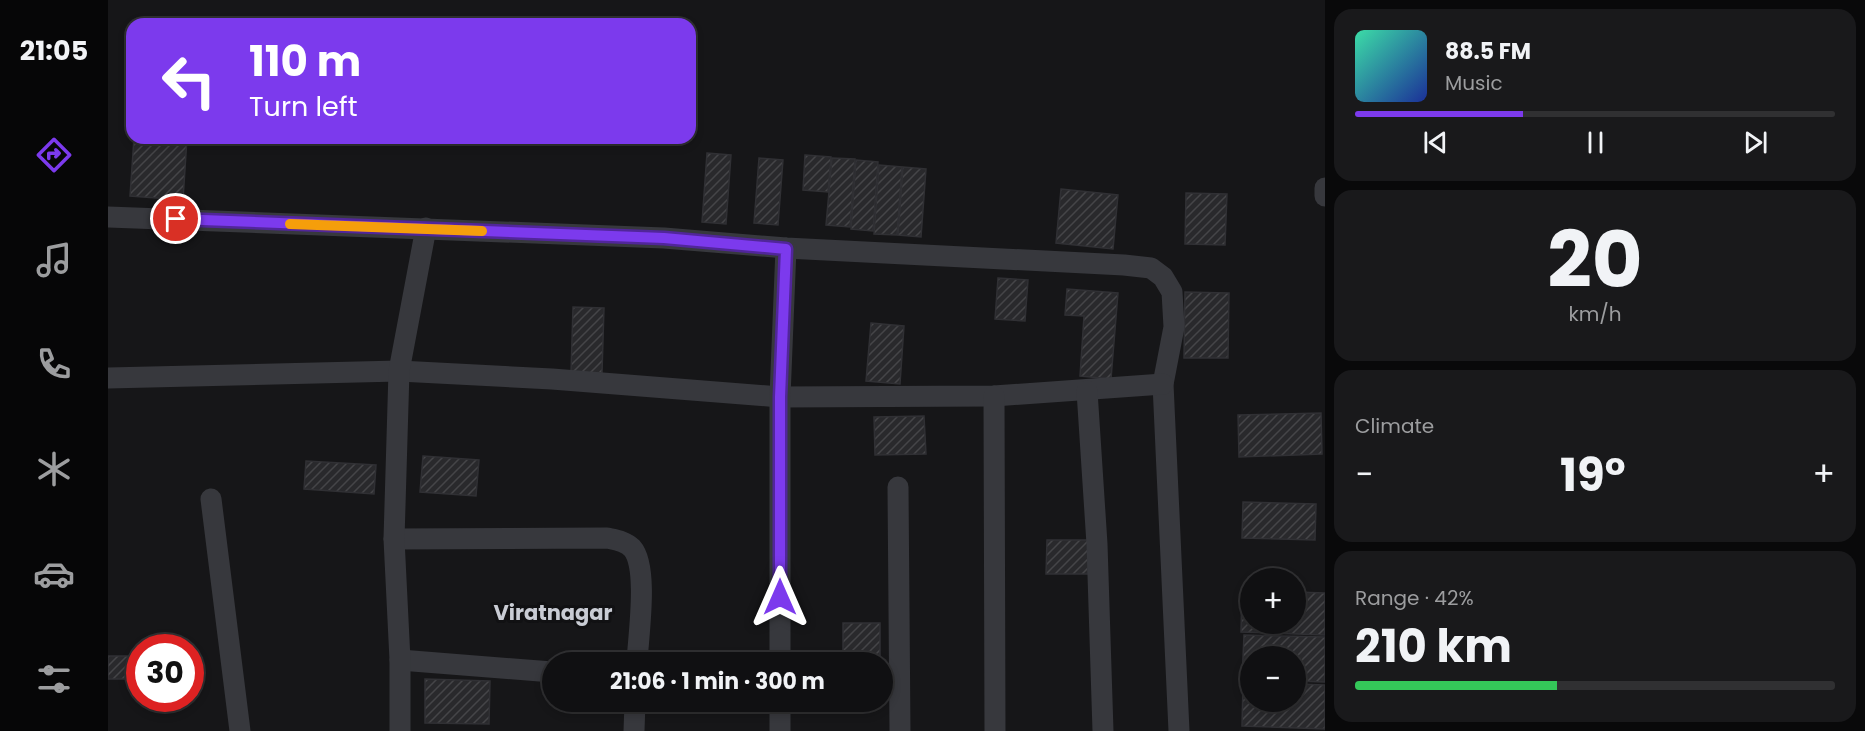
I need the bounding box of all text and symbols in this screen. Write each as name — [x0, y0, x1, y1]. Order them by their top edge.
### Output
text: 21:05 — [20, 32, 88, 69]
text: 110 m — [249, 32, 361, 91]
text: 88.5 FM — [1445, 36, 1531, 67]
icon: left — [150, 42, 228, 120]
text: Music — [1445, 69, 1503, 97]
text: Turn left — [249, 88, 358, 125]
icon: previous — [1419, 126, 1452, 159]
icon: pause — [1579, 126, 1612, 159]
icon: next — [1739, 126, 1772, 159]
icon: directions — [33, 134, 75, 176]
pin — [150, 193, 201, 244]
icon: arrive — [159, 202, 192, 235]
text: 20 — [1547, 205, 1643, 314]
icon: music — [33, 239, 75, 281]
text: km/h — [1568, 300, 1622, 328]
icon: phone — [33, 343, 75, 385]
text: Climate — [1355, 412, 1434, 440]
text: 19° — [1560, 444, 1626, 507]
icon: climate — [33, 448, 75, 490]
text: − — [1355, 451, 1373, 498]
text: + — [1812, 451, 1835, 498]
icon: car — [33, 553, 75, 595]
position arrow — [748, 565, 812, 629]
map controls — [1240, 568, 1306, 712]
button: + — [1240, 568, 1306, 634]
text: Range · 42% — [1355, 584, 1474, 612]
district label: Viratnagar — [493, 598, 613, 627]
text: 210 km — [1355, 615, 1512, 678]
speed limit sign: 30 — [126, 634, 204, 712]
button: − — [1240, 646, 1306, 712]
icon: filters — [33, 658, 75, 700]
text: 21:06 · 1 min · 300 m — [610, 666, 825, 697]

